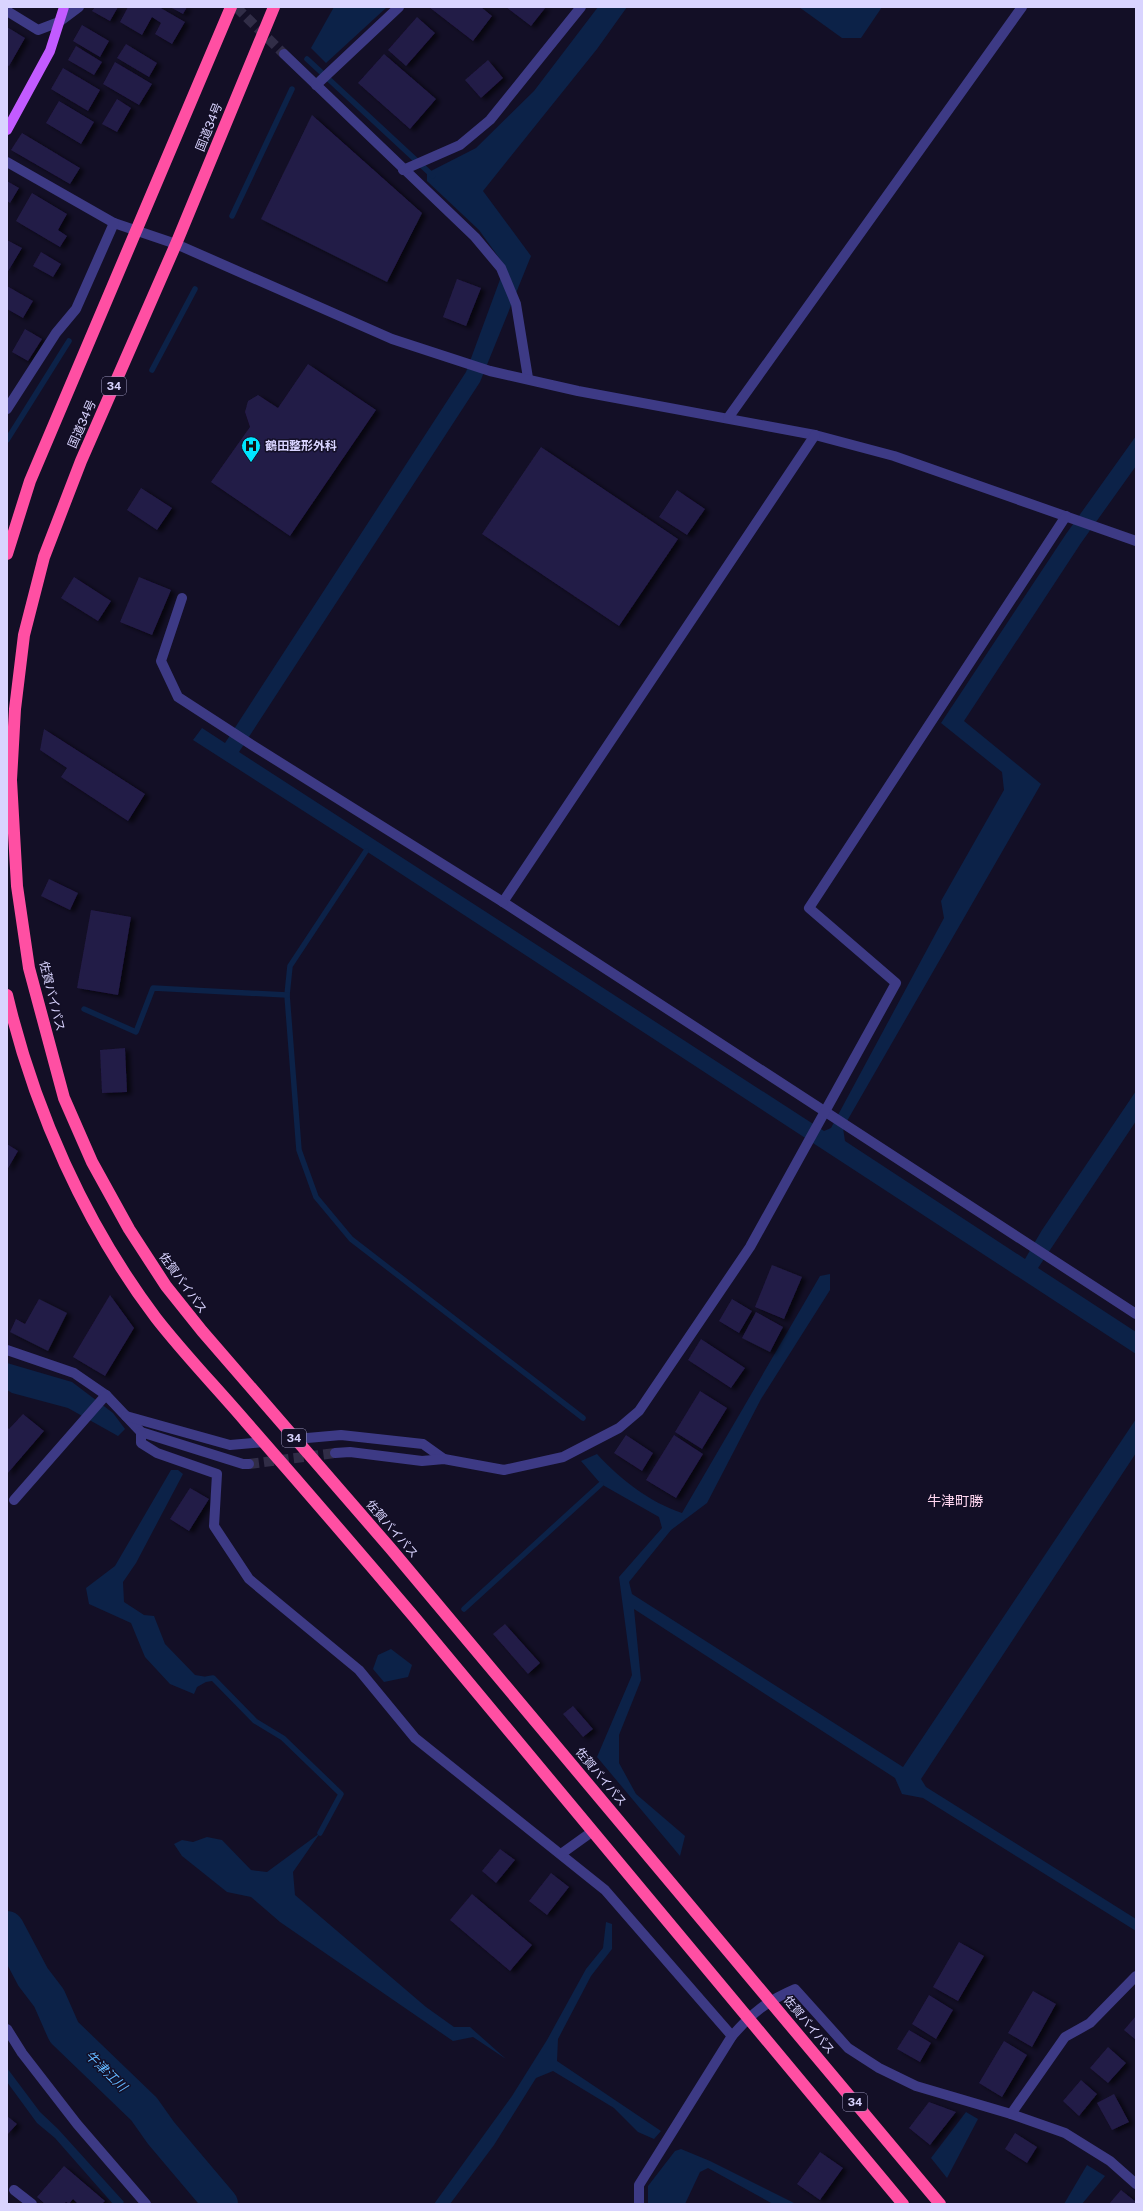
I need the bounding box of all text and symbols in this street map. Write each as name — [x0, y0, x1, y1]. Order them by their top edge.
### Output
street label: 国道34号 — [193, 101, 225, 153]
road number: 34 — [102, 377, 126, 395]
street label: 国道34号 — [65, 398, 99, 450]
hospital icon: 鶴田整形外科 — [240, 435, 262, 463]
place label: 鶴田整形外科 — [265, 439, 337, 453]
street label: 佐賀バイパス — [37, 959, 67, 1033]
street label: 佐賀バイパス — [156, 1250, 210, 1316]
road number: 34 — [282, 1429, 306, 1447]
district label: 牛津町勝 — [927, 1493, 984, 1509]
street label: 佐賀バイパス — [363, 1497, 421, 1561]
street label: 佐賀バイパス — [573, 1745, 629, 1809]
street label: 佐賀バイパス — [781, 1993, 837, 2057]
water label: 牛津江川 — [82, 2048, 131, 2096]
road number: 34 — [843, 2093, 867, 2111]

